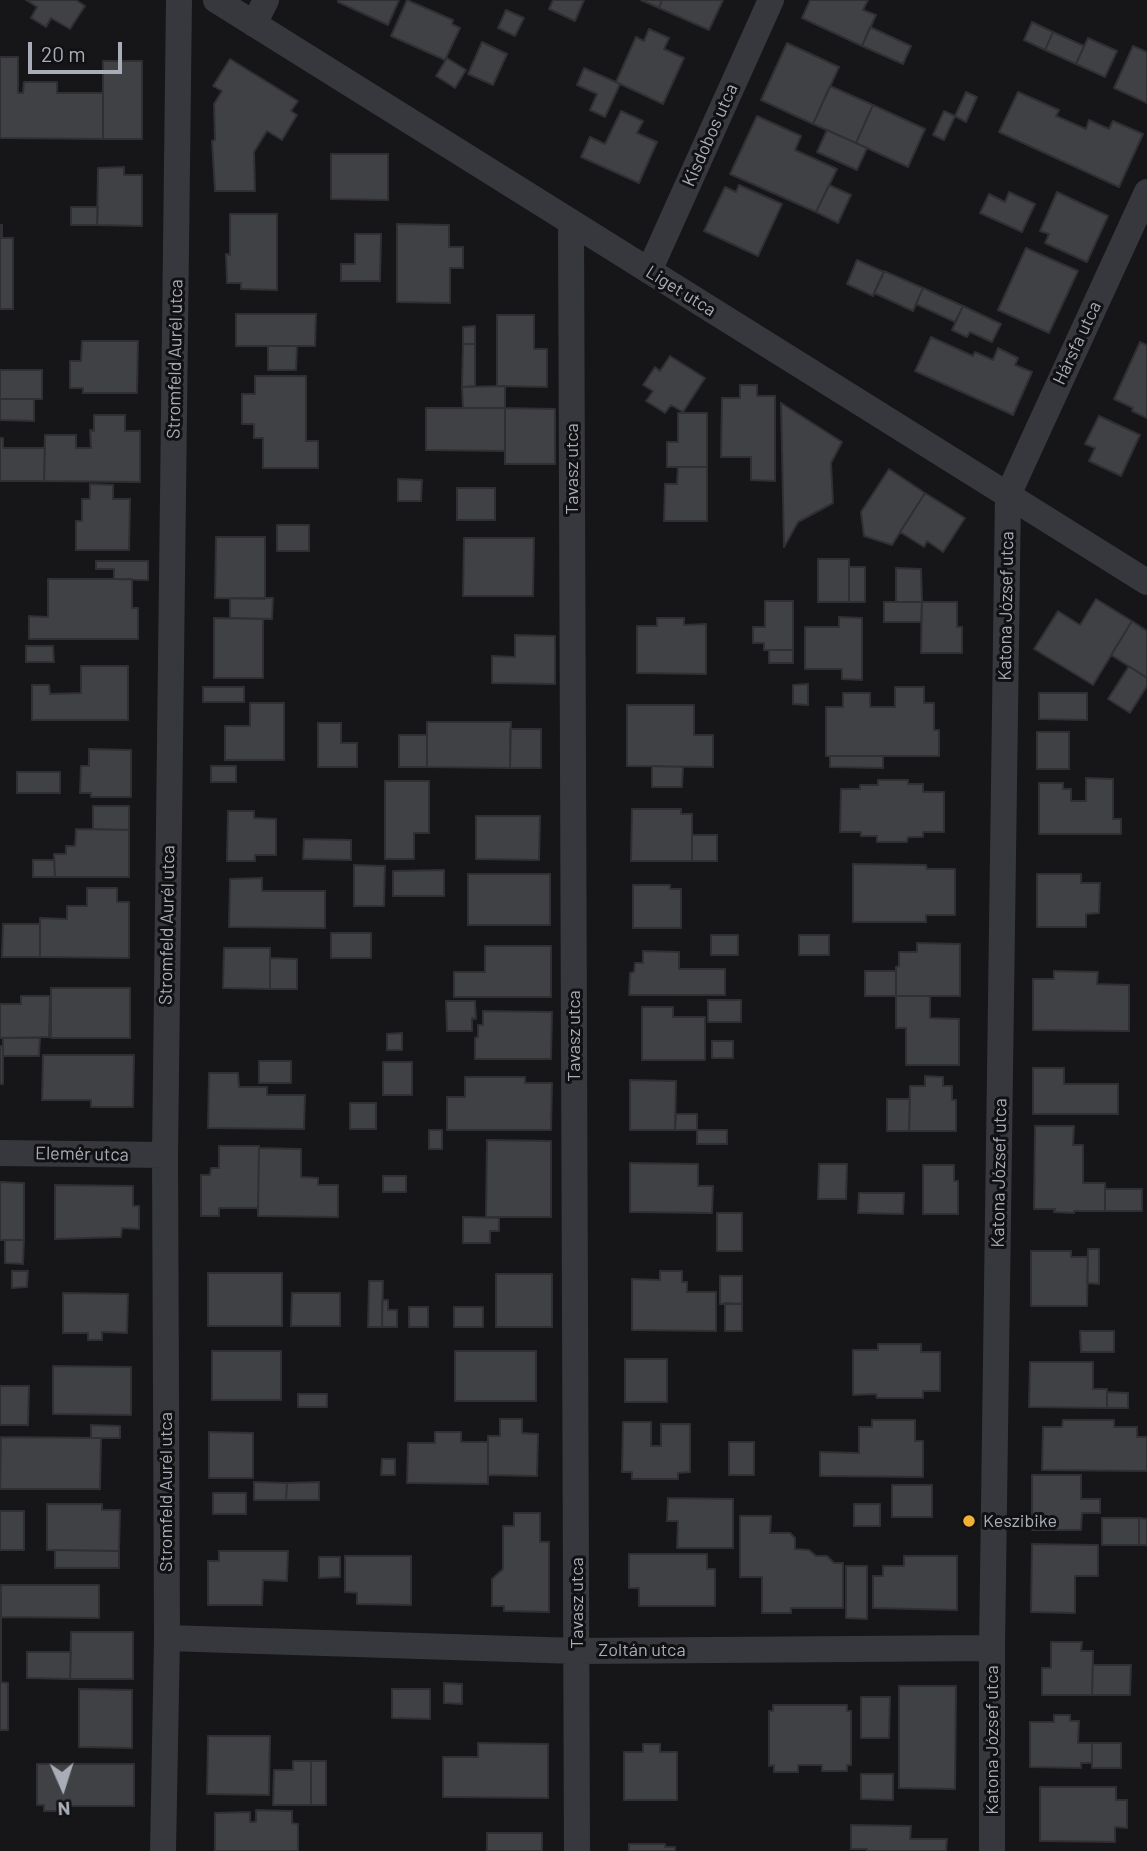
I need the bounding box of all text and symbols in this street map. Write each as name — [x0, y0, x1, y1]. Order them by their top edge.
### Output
scale bar — [32, 28, 126, 72]
text: 20 m — [41, 41, 86, 66]
street label: Kisdobos utca — [678, 80, 742, 190]
street label: Liget utca — [642, 261, 720, 321]
street label: Stromfeld Aurél utca — [163, 279, 187, 439]
street label: Hársfa utca — [1048, 298, 1106, 388]
street label: Tavasz utca — [561, 423, 583, 515]
street label: Katona József utca — [994, 531, 1018, 681]
street label: Stromfeld Aurél utca — [155, 845, 179, 1005]
street label: Tavasz utca — [563, 990, 585, 1082]
street label: Katona József utca — [987, 1098, 1011, 1248]
street label: Elemér utca — [35, 1142, 129, 1166]
street label: Stromfeld Aurél utca — [155, 1412, 177, 1572]
place label: Keszibike — [983, 1510, 1057, 1532]
marker: Keszibike — [961, 1513, 977, 1529]
street label: Tavasz utca — [566, 1557, 588, 1649]
street label: Zoltán utca — [598, 1639, 686, 1661]
street label: Katona József utca — [981, 1665, 1003, 1815]
north arrow — [28, 1753, 98, 1823]
text: N — [57, 1798, 71, 1821]

